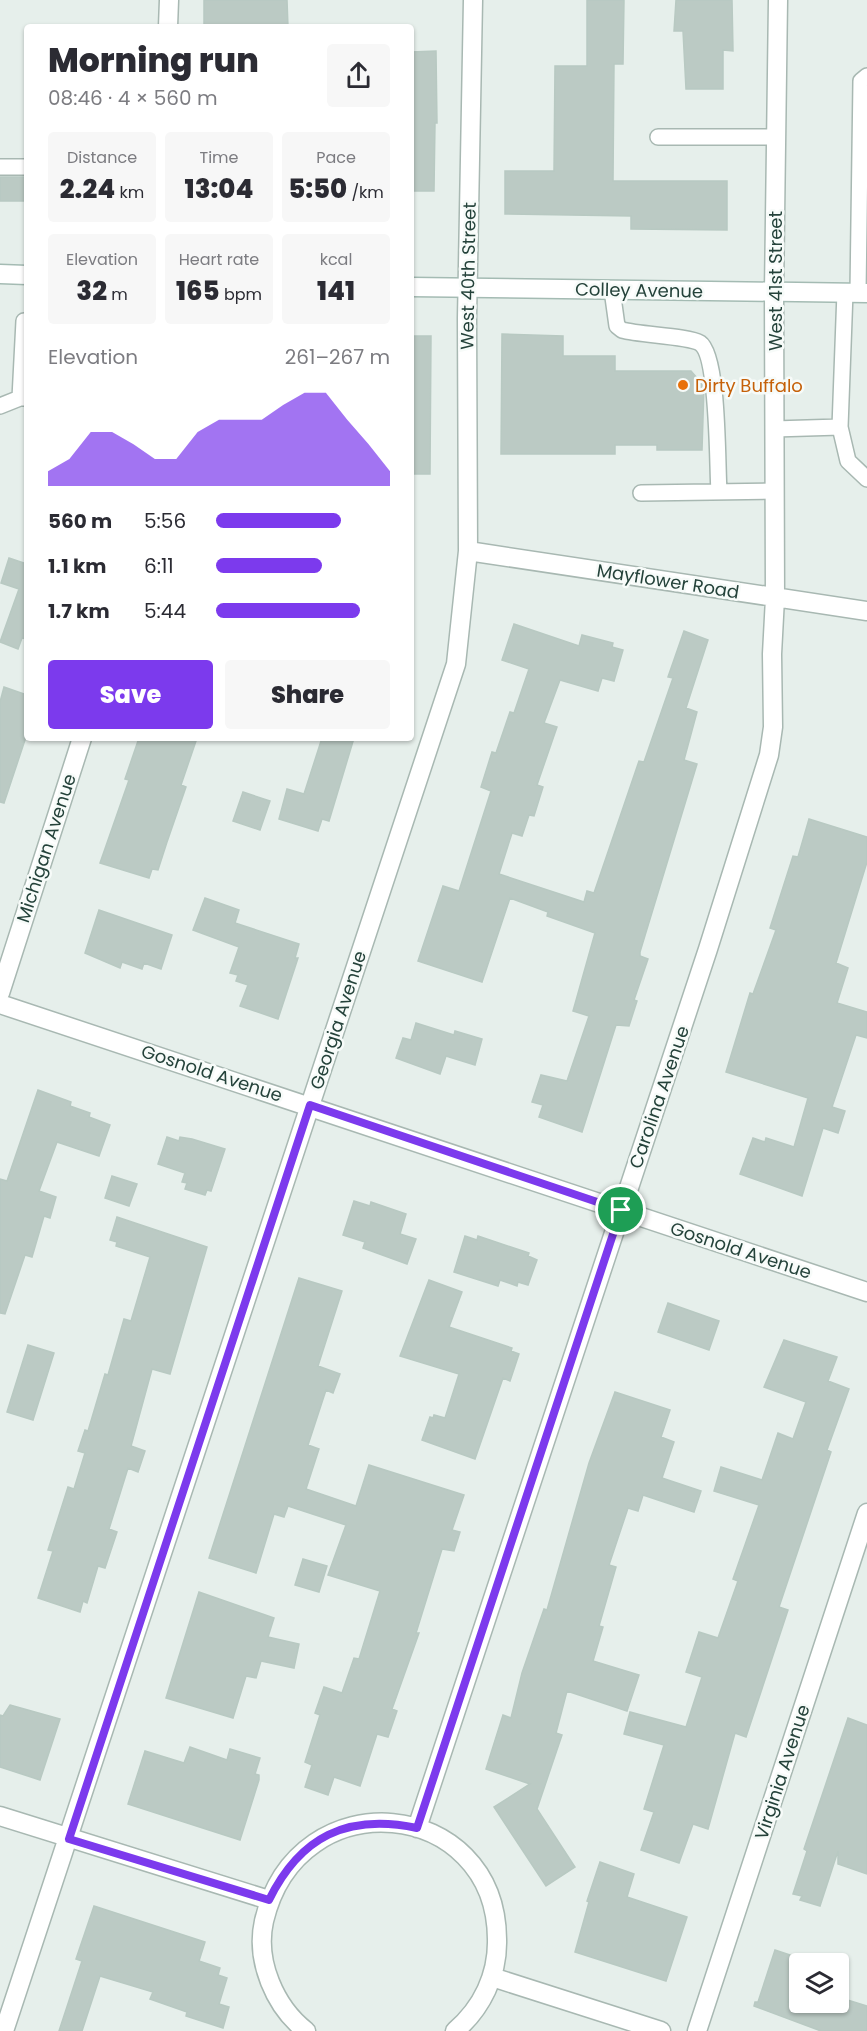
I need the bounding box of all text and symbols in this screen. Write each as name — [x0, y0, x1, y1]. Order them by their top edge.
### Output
text: Morning run — [48, 37, 259, 84]
button: share — [327, 44, 390, 107]
text: 08:46 · 4 × 560 m — [48, 84, 218, 112]
text: Distance — [67, 146, 137, 169]
text: Time — [200, 146, 239, 169]
text: Pace — [316, 146, 356, 169]
text: 2.24 — [60, 171, 115, 207]
text: 13:04 — [185, 171, 253, 207]
text: 5:50 — [288, 171, 347, 207]
text: km — [115, 181, 144, 204]
text: /km — [347, 181, 384, 204]
street label: West 40th Street — [454, 202, 482, 350]
street label: West 41st Street — [763, 211, 788, 351]
text: Elevation — [66, 248, 138, 271]
text: Heart rate — [179, 248, 259, 271]
text: kcal — [320, 248, 352, 271]
text: 32 — [76, 273, 107, 309]
text: 165 — [176, 273, 220, 309]
text: 141 — [317, 273, 355, 309]
street label: Colley Avenue — [575, 276, 703, 304]
text: m — [107, 283, 128, 306]
text: bpm — [220, 283, 262, 306]
text: Elevation — [48, 343, 138, 371]
text: 261–267 m — [285, 343, 390, 371]
place label: Dirty Buffalo — [695, 373, 803, 398]
marker: Dirty Buffalo — [676, 378, 690, 392]
text: 560 m — [48, 507, 112, 535]
text: 5:56 — [144, 507, 186, 535]
text: 1.1 km — [48, 552, 106, 580]
text: 6:11 — [144, 552, 174, 580]
street label: Mayflower Road — [595, 557, 741, 605]
text: 1.7 km — [48, 597, 110, 625]
text: 5:44 — [144, 597, 186, 625]
button: Save — [48, 660, 213, 729]
button: Share — [225, 660, 390, 729]
street label: Michigan Avenue — [10, 770, 82, 926]
street label: Georgia Avenue — [304, 947, 372, 1093]
street label: Carolina Avenue — [623, 1022, 695, 1172]
street label: Gosnold Avenue — [138, 1038, 286, 1108]
pin — [595, 1184, 646, 1235]
icon: arrive — [604, 1193, 637, 1226]
street label: Gosnold Avenue — [667, 1215, 815, 1285]
street label: Virginia Avenue — [748, 1701, 816, 1843]
map controls — [789, 1953, 849, 2013]
button: layers — [789, 1953, 849, 2013]

